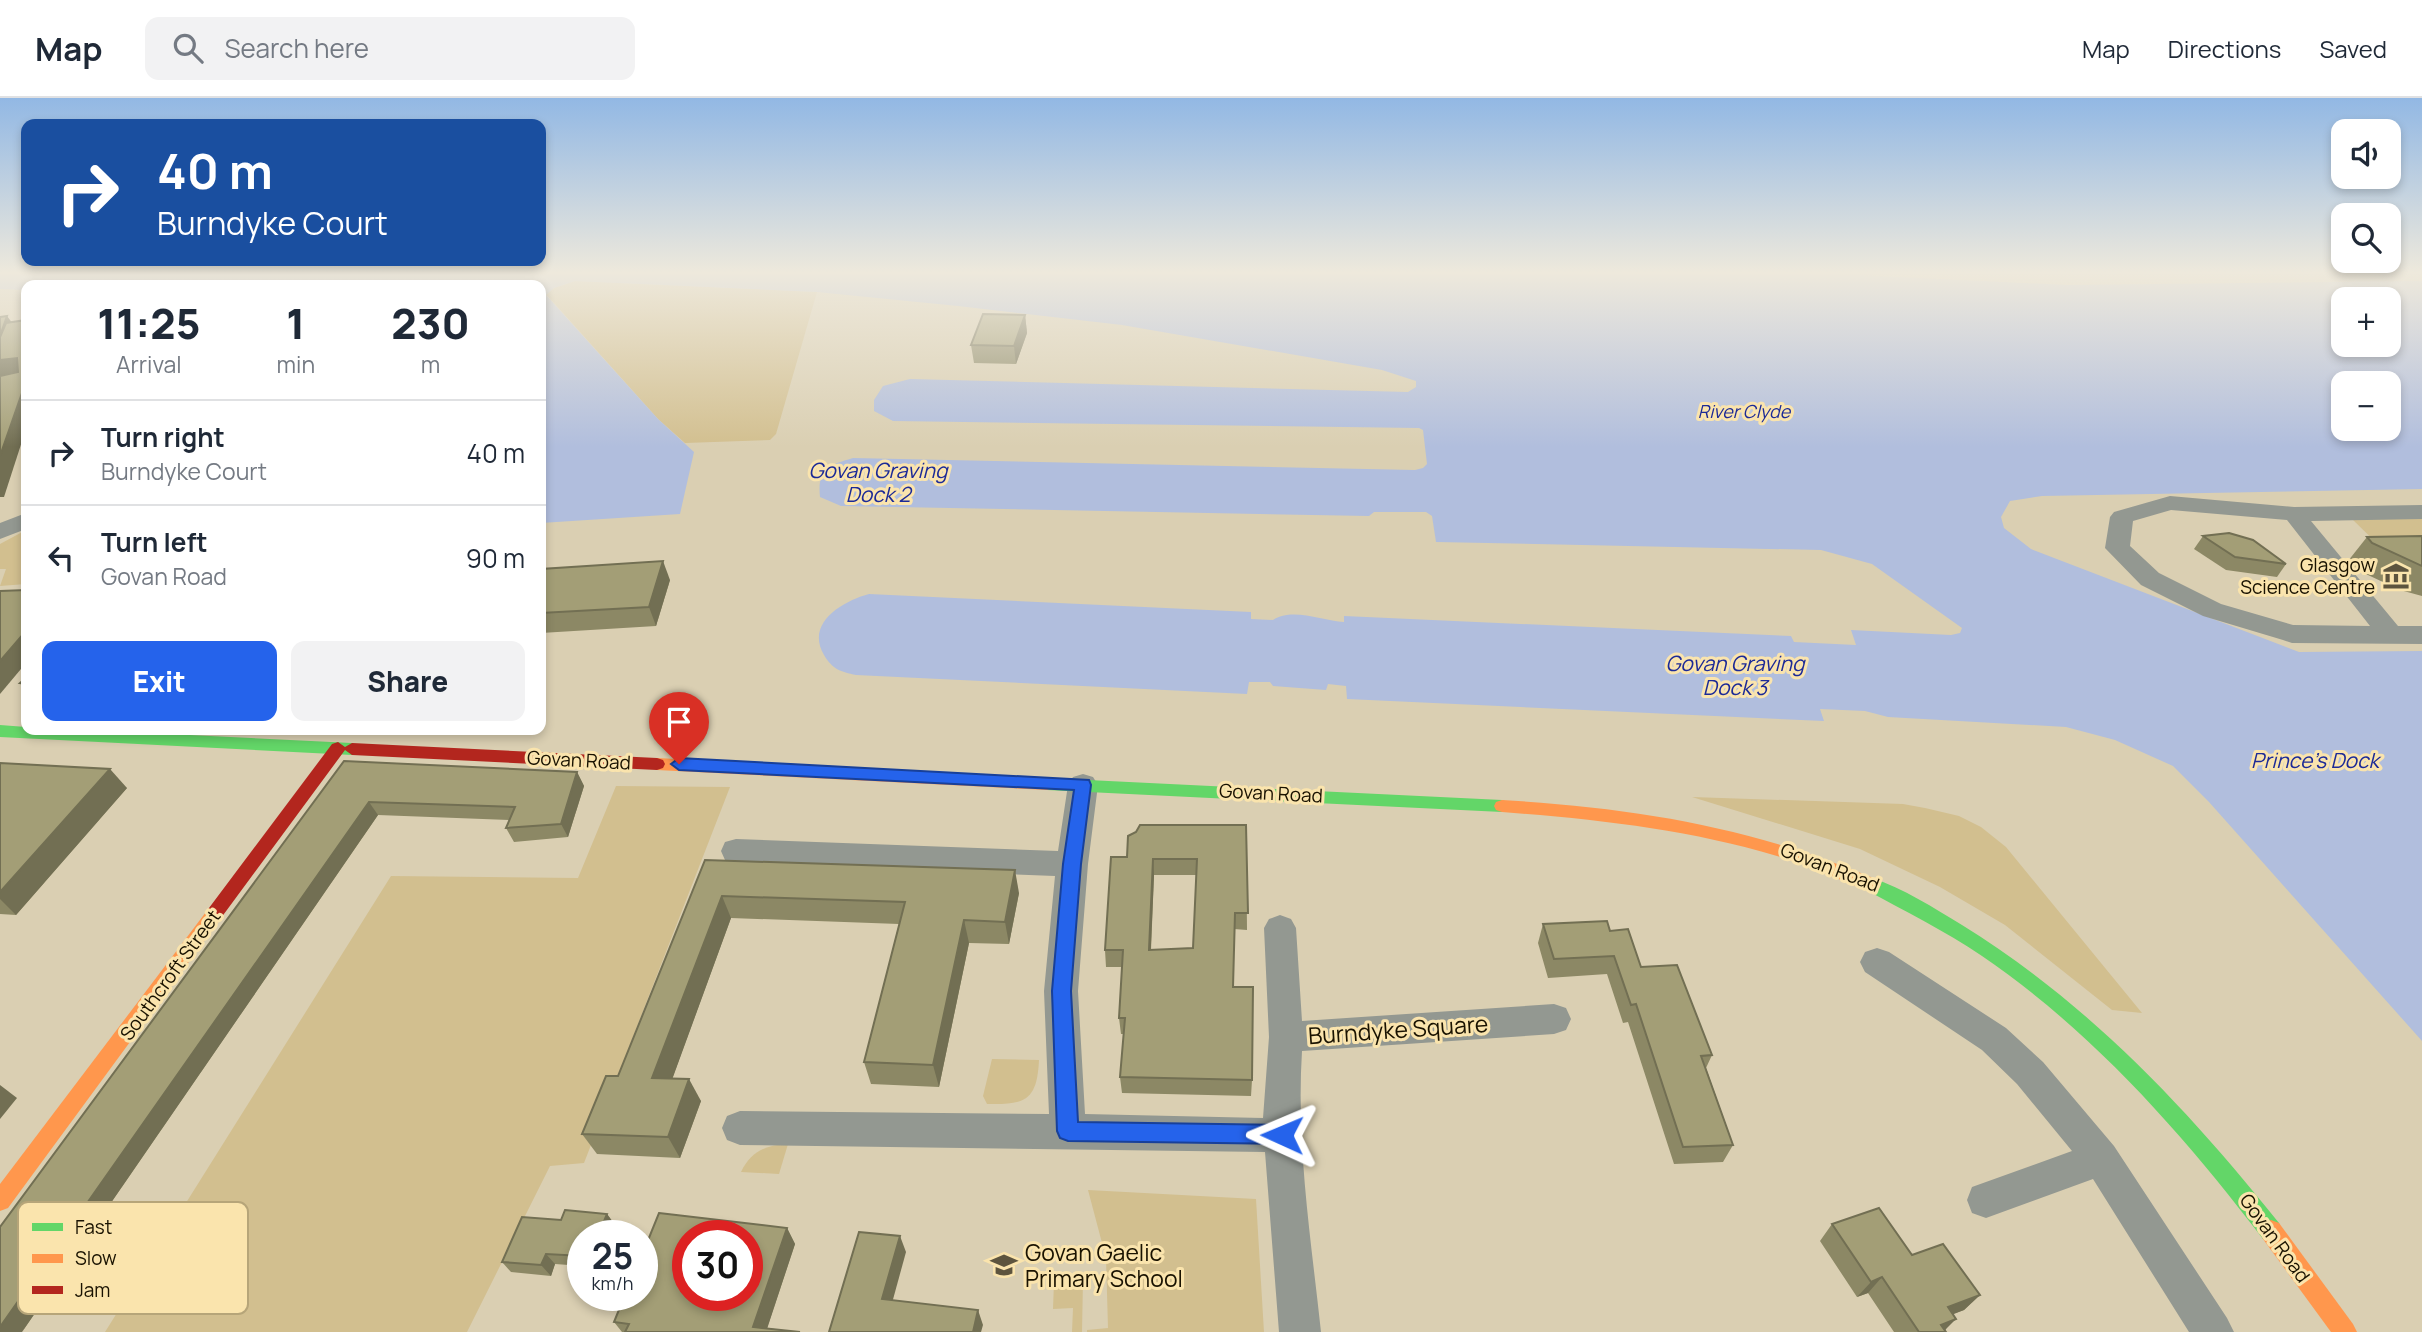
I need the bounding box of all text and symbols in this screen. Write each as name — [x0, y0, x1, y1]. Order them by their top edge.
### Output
search box — [145, 17, 635, 80]
text: Map — [35, 26, 103, 71]
icon: search — [169, 29, 207, 67]
text: Search here — [225, 30, 369, 66]
text: Map — [2082, 32, 2130, 65]
text: Directions — [2168, 32, 2281, 65]
text: Saved — [2319, 32, 2387, 65]
map controls — [2331, 119, 2401, 441]
button: sound — [2331, 119, 2401, 189]
text: 40 m — [157, 137, 273, 204]
icon: right — [42, 147, 133, 238]
text: Burndyke Court — [157, 201, 388, 245]
button: search — [2331, 203, 2401, 273]
button: + — [2331, 287, 2401, 357]
text: 11:25 — [97, 294, 200, 352]
text: 1 — [286, 294, 305, 352]
text: 230 — [391, 294, 470, 352]
text: Arrival — [116, 348, 182, 380]
text: min — [277, 348, 315, 380]
text: m — [421, 348, 440, 380]
button: − — [2331, 371, 2401, 441]
water label: River Clyde — [1698, 399, 1792, 423]
text: Turn right — [101, 419, 225, 455]
icon: right — [42, 434, 80, 472]
text: 40 m — [467, 435, 525, 471]
text: Burndyke Court — [101, 455, 267, 487]
water label: Govan Graving Dock 2 — [809, 456, 949, 508]
text: Turn left — [101, 524, 208, 560]
icon: left — [42, 539, 80, 577]
text: 90 m — [466, 540, 525, 576]
place label: Glasgow Science Centre — [2240, 552, 2375, 600]
text: Govan Road — [101, 560, 227, 592]
museum icon: Glasgow Science Centre — [2381, 561, 2411, 591]
button: Exit — [42, 641, 277, 721]
button: Share — [291, 641, 525, 721]
water label: Govan Graving Dock 3 — [1666, 649, 1806, 701]
pin — [649, 692, 709, 764]
icon: arrive — [660, 703, 698, 741]
street label: Govan Road — [526, 744, 632, 776]
water label: Prince's Dock — [2251, 746, 2382, 774]
street label: Govan Road — [1218, 777, 1324, 809]
street label: Govan Road — [1777, 836, 1883, 898]
street label: Southcroft Street — [114, 904, 226, 1046]
street label: Burndyke Square — [1307, 1007, 1489, 1051]
position arrow — [1245, 1098, 1319, 1172]
street label: Govan Road — [2234, 1188, 2316, 1288]
legend — [18, 1202, 248, 1314]
text: Fast — [75, 1214, 112, 1240]
speed limit sign: 30 — [672, 1220, 763, 1311]
text: 25 — [592, 1232, 633, 1280]
place label: Govan Gaelic Primary School — [1025, 1236, 1183, 1294]
text: Slow — [75, 1245, 117, 1271]
school or university icon: Govan Gaelic Primary School — [989, 1250, 1019, 1280]
text: km/h — [592, 1271, 633, 1295]
text: Jam — [75, 1277, 110, 1303]

